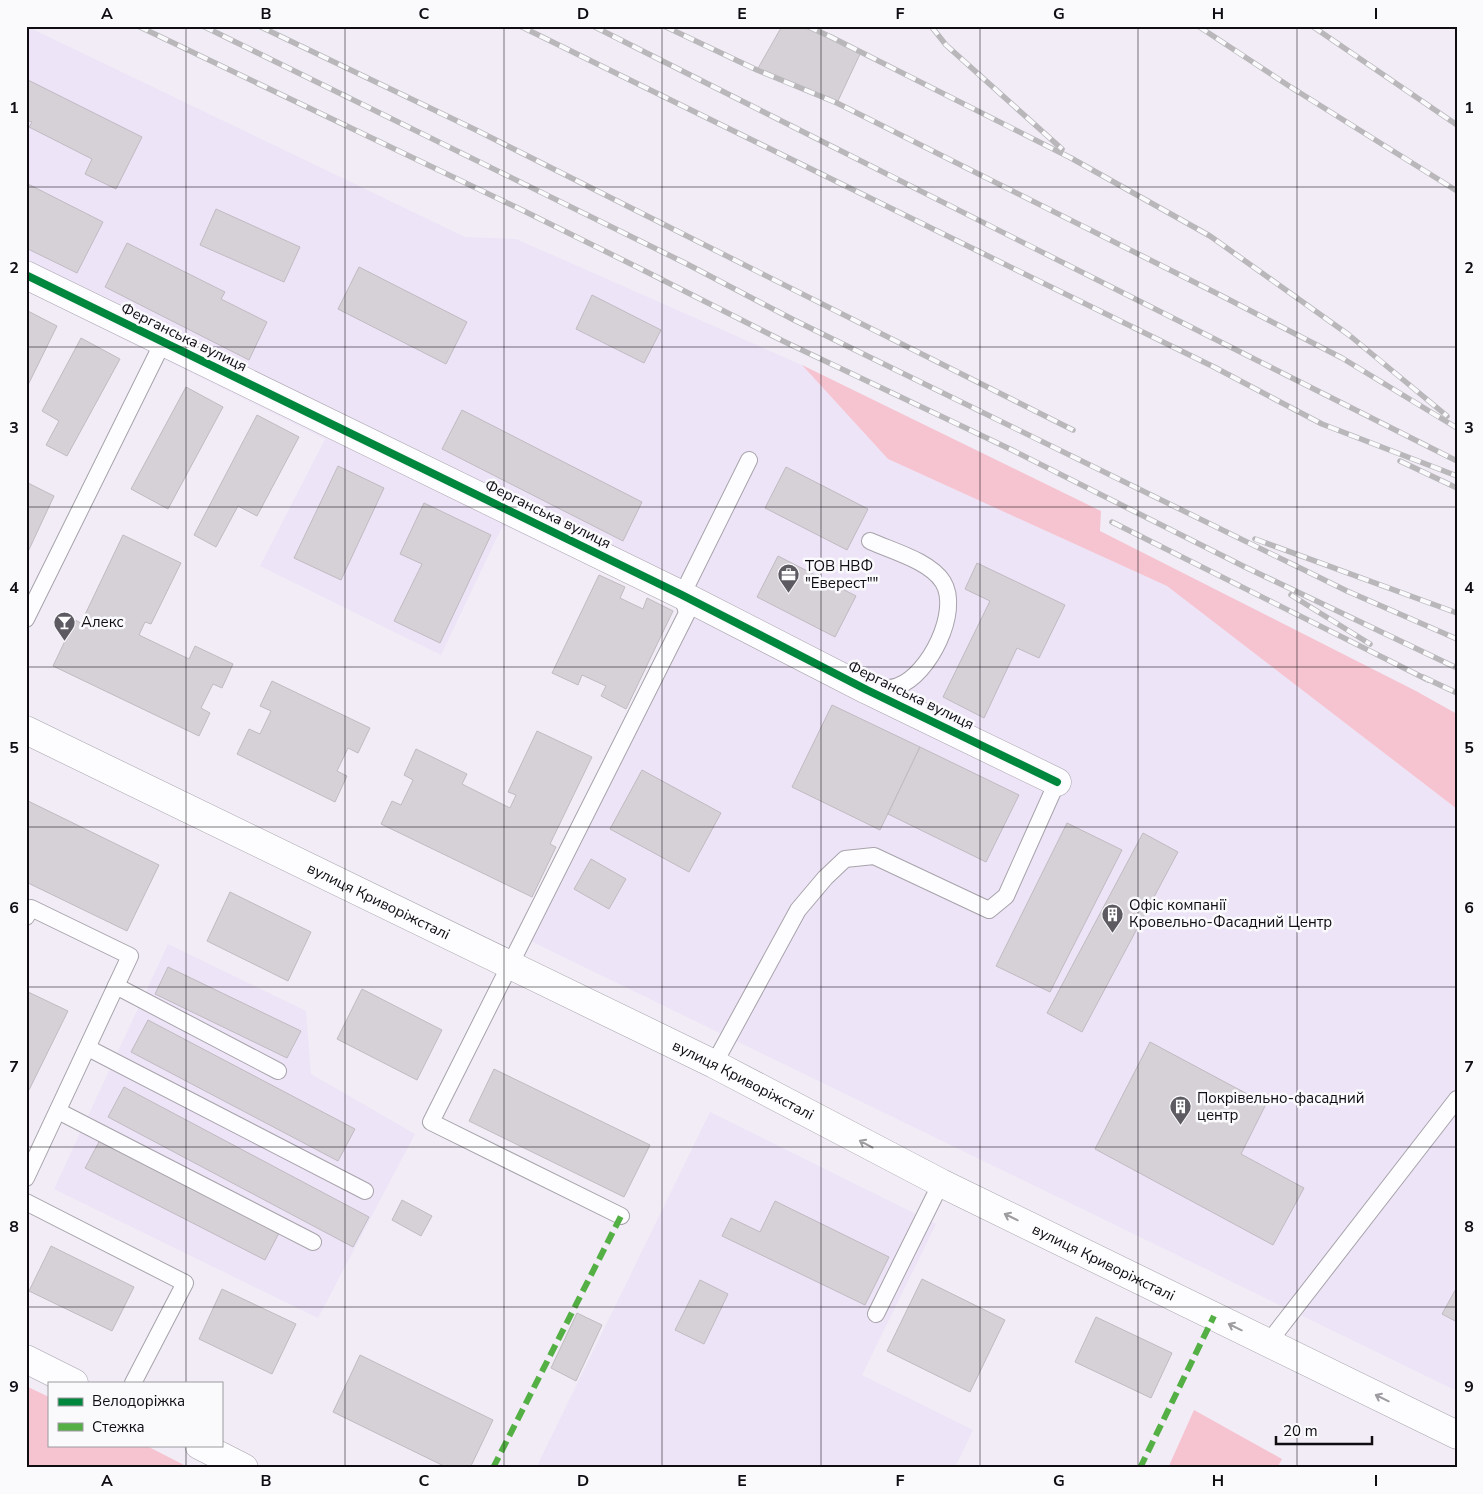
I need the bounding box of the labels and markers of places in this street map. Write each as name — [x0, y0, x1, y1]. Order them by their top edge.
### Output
place label: ТОВ НВФ "Еверест"" — [805, 556, 878, 593]
office icon: ТОВ НВФ "Еверест"" — [777, 563, 801, 594]
bar icon: Алекс — [53, 610, 77, 641]
place label: Алекс — [81, 612, 124, 632]
place label: Офіс компанії Кровельно-Фасадний Центр — [1129, 895, 1332, 932]
building icon: Офіс компанії Кровельно-Фасадний Центр — [1101, 902, 1125, 933]
place label: Покрівельно-фасадний центр — [1197, 1088, 1365, 1125]
building icon: Покрівельно-фасадний центр — [1169, 1095, 1193, 1126]

